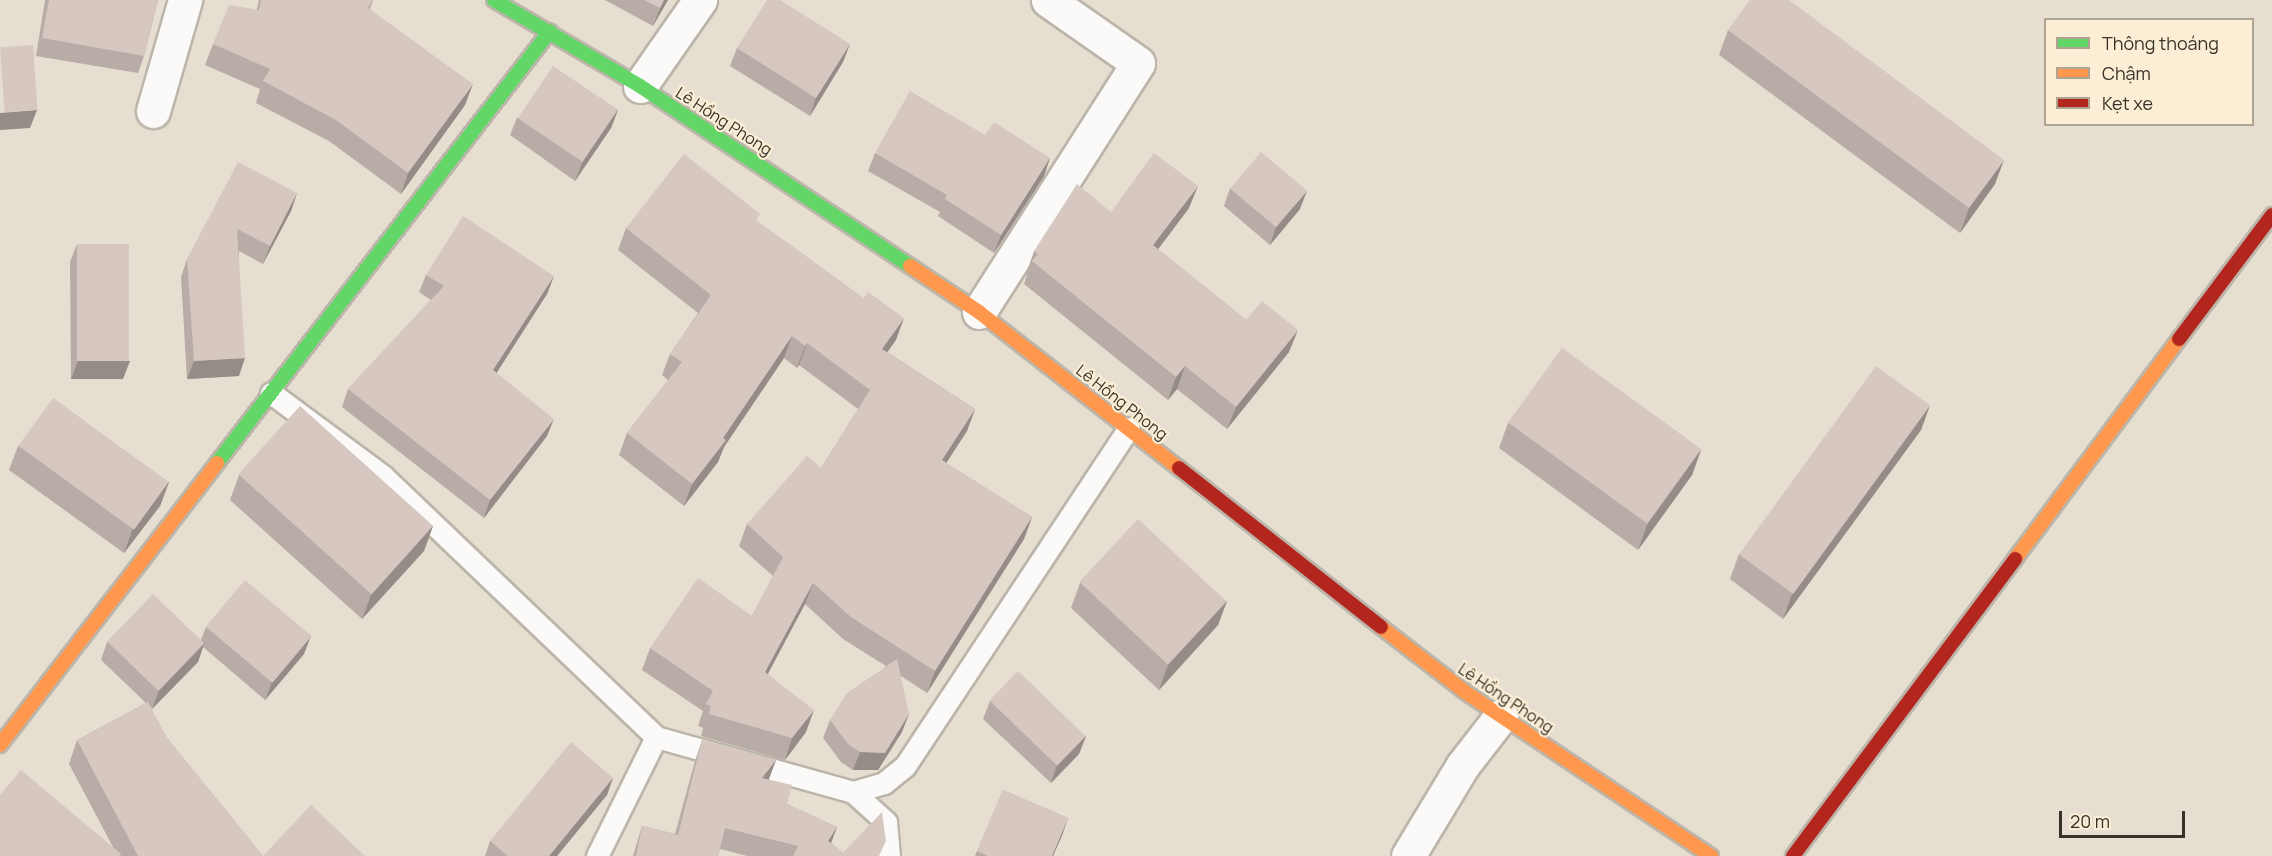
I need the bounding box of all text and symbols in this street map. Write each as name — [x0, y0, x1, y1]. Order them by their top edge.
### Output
legend — [2044, 18, 2254, 126]
text: Thông thoáng — [2102, 31, 2219, 55]
text: Chậm — [2102, 61, 2151, 85]
street label: Lê Hồng Phong — [672, 83, 776, 159]
text: Kẹt xe — [2102, 91, 2153, 115]
street label: Lê Hồng Phong — [1072, 360, 1172, 444]
street label: Lê Hồng Phong — [1455, 659, 1557, 737]
scale bar — [2062, 799, 2188, 837]
text: 20 m — [2070, 809, 2110, 833]

